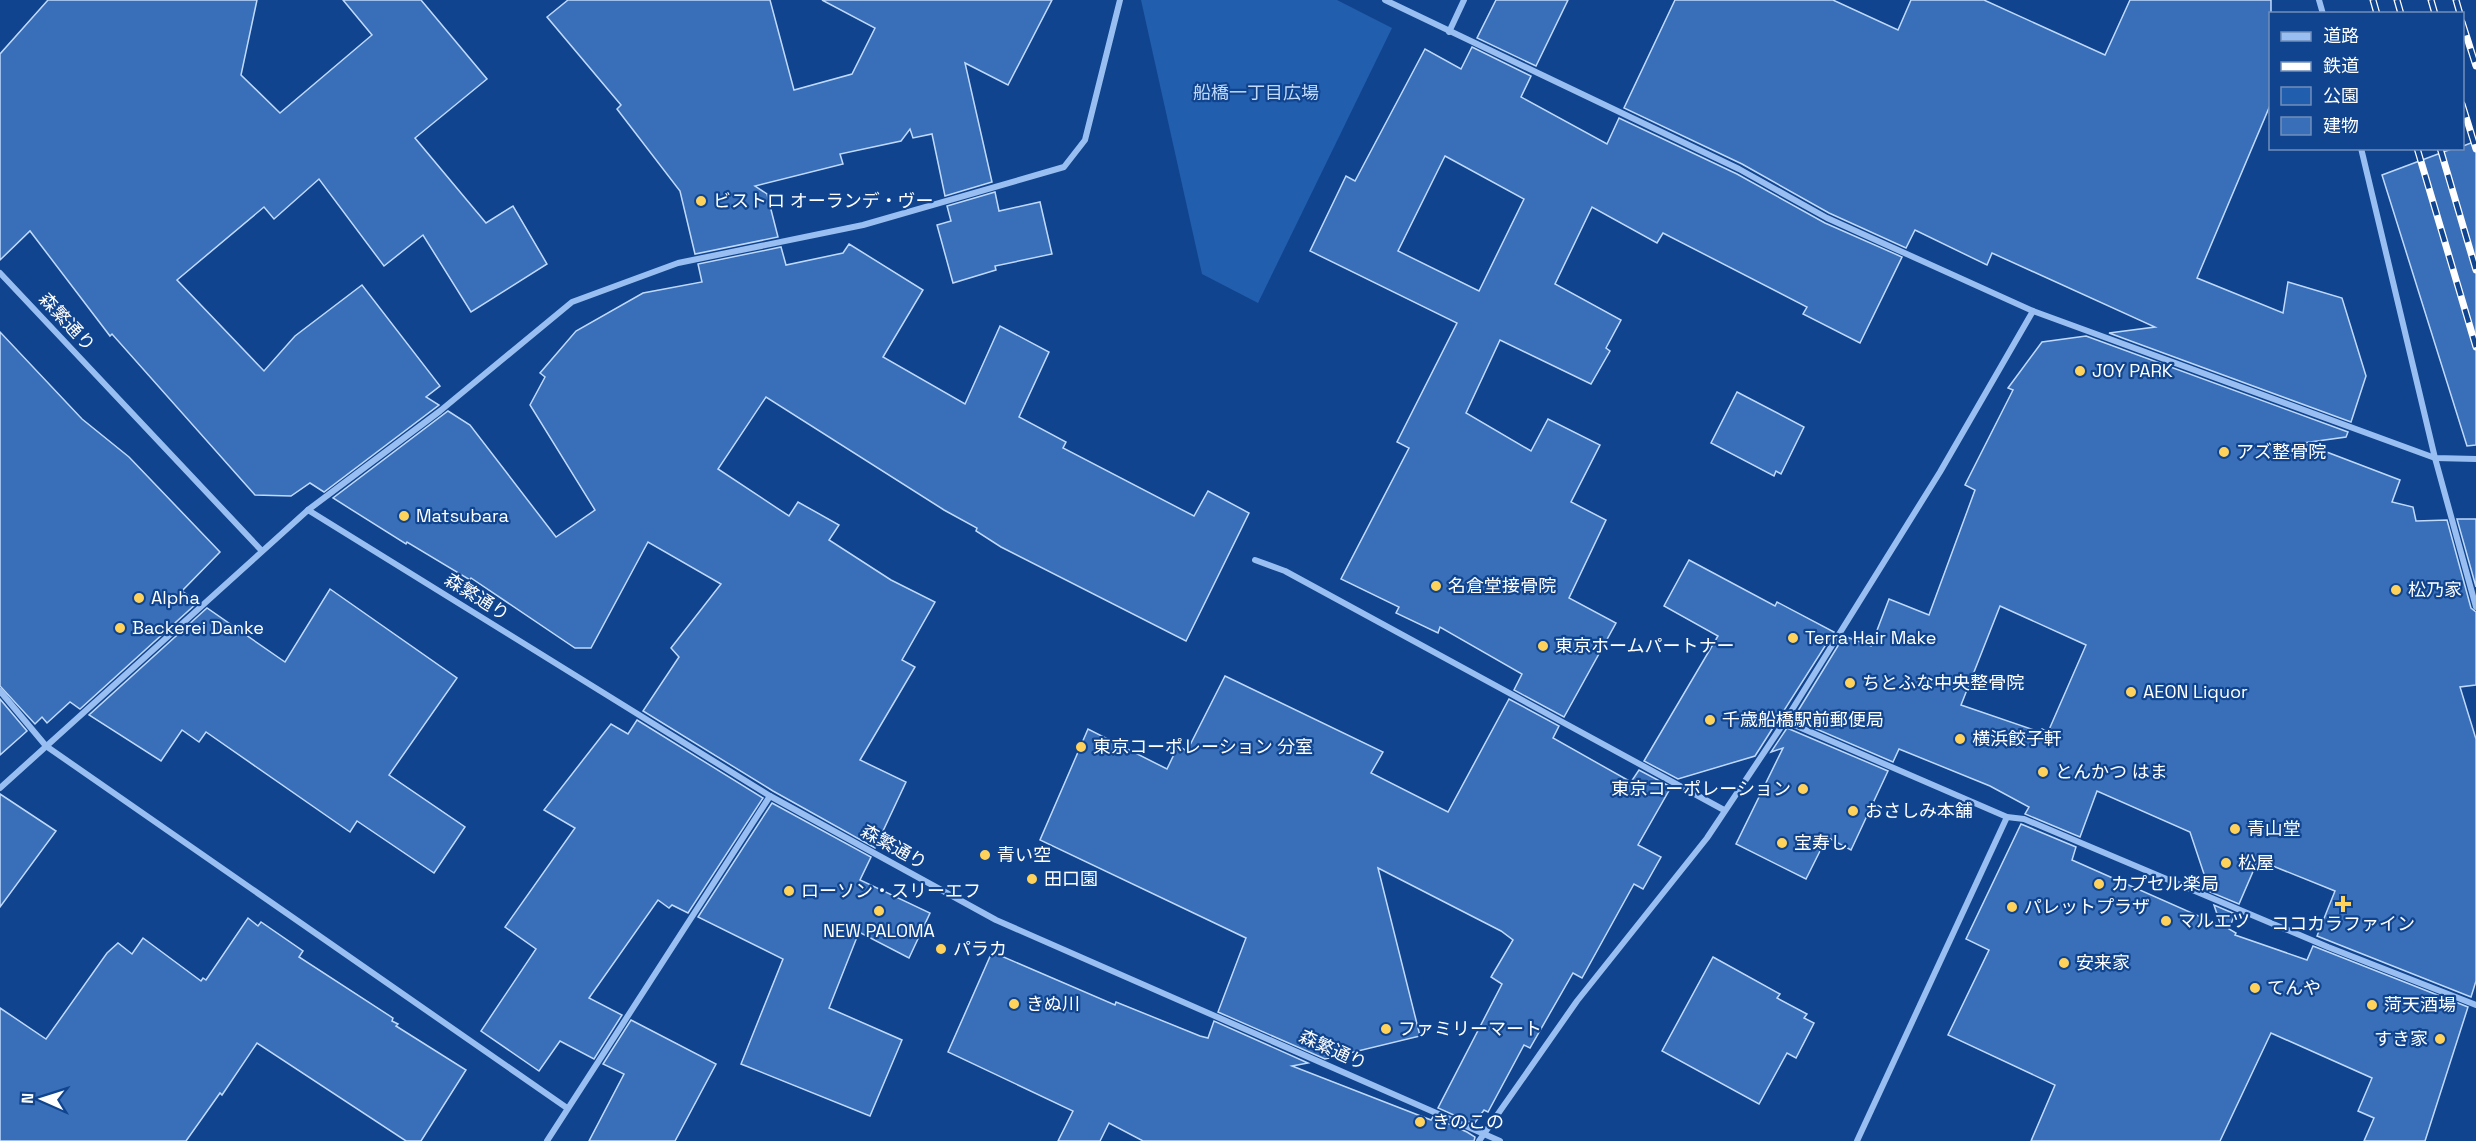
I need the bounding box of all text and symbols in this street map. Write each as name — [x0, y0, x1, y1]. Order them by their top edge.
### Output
legend — [2269, 12, 2464, 150]
text: 道路 — [2323, 24, 2359, 47]
text: 鉄道 — [2323, 54, 2359, 77]
park label: 船橋一丁目広場 — [1193, 81, 1319, 104]
text: 公園 — [2323, 84, 2359, 107]
text: 建物 — [2323, 114, 2359, 137]
place label: ビストロ オーランデ・ヴー — [713, 189, 934, 212]
marker: ビストロ オーランデ・ヴー — [694, 194, 708, 208]
street label: 森繁通り — [34, 287, 100, 356]
place label: JOY PARK — [2092, 359, 2173, 382]
marker: JOY PARK — [2073, 364, 2087, 378]
place label: アズ整骨院 — [2236, 440, 2326, 463]
marker: アズ整骨院 — [2217, 445, 2231, 459]
place label: Matsubara — [416, 504, 509, 527]
marker: Matsubara — [397, 509, 411, 523]
street label: 森繁通り — [441, 568, 514, 625]
place label: 名倉堂接骨院 — [1448, 574, 1556, 597]
place label: 松乃家 — [2408, 578, 2462, 601]
marker: 名倉堂接骨院 — [1429, 579, 1443, 593]
marker: 松乃家 — [2389, 583, 2403, 597]
place label: Alpha — [151, 586, 200, 609]
marker: Alpha — [132, 591, 146, 605]
place label: Backerei Danke — [132, 616, 264, 639]
marker: Backerei Danke — [113, 621, 127, 635]
place label: Terra Hair Make — [1805, 626, 1936, 649]
marker: Terra Hair Make — [1786, 631, 1800, 645]
place label: 東京ホームパートナー — [1555, 634, 1734, 657]
marker: 東京ホームパートナー — [1536, 639, 1550, 653]
place label: ちとふな中央整骨院 — [1862, 671, 2024, 694]
marker: ちとふな中央整骨院 — [1843, 676, 1857, 690]
place label: AEON Liquor — [2143, 680, 2248, 703]
marker: AEON Liquor — [2124, 685, 2138, 699]
place label: 千歳船橋駅前郵便局 — [1722, 708, 1884, 731]
marker: 千歳船橋駅前郵便局 — [1703, 713, 1717, 727]
place label: 横浜餃子軒 — [1972, 727, 2062, 750]
marker: 横浜餃子軒 — [1953, 732, 1967, 746]
place label: 東京コーポレーション 分室 — [1093, 735, 1313, 758]
marker: 東京コーポレーション 分室 — [1074, 740, 1088, 754]
place label: とんかつ はま — [2055, 760, 2168, 783]
marker: とんかつ はま — [2036, 765, 2050, 779]
place label: 東京コーポレーション — [1611, 777, 1791, 800]
marker: 東京コーポレーション — [1796, 782, 1810, 796]
place label: おさしみ本舗 — [1865, 799, 1973, 822]
marker: おさしみ本舗 — [1846, 804, 1860, 818]
place label: 青山堂 — [2247, 817, 2301, 840]
street label: 森繁通り — [857, 819, 931, 874]
marker: 青山堂 — [2228, 822, 2242, 836]
place label: 宝寿し — [1794, 831, 1848, 854]
marker: 宝寿し — [1775, 836, 1789, 850]
place label: 青い空 — [997, 843, 1051, 866]
marker: 青い空 — [978, 848, 992, 862]
place label: 松屋 — [2238, 851, 2274, 874]
marker: 松屋 — [2219, 856, 2233, 870]
place label: 田口園 — [1044, 867, 1098, 890]
marker: 田口園 — [1025, 872, 1039, 886]
place label: カプセル楽局 — [2111, 872, 2219, 895]
marker: カプセル楽局 — [2092, 877, 2106, 891]
place label: ローソン・スリーエフ — [801, 879, 981, 902]
marker: ローソン・スリーエフ — [782, 884, 796, 898]
place label: パレットプラザ — [2024, 895, 2150, 918]
marker: ココカラファイン — [2336, 897, 2350, 911]
marker: パレットプラザ — [2005, 900, 2019, 914]
marker: NEW PALOMA — [872, 904, 886, 918]
place label: マルエツ — [2178, 909, 2250, 932]
place label: ココカラファイン — [2271, 912, 2415, 935]
marker: マルエツ — [2159, 914, 2173, 928]
place label: NEW PALOMA — [823, 919, 935, 942]
place label: パラカ — [953, 937, 1007, 960]
marker: パラカ — [934, 942, 948, 956]
place label: 安来家 — [2076, 951, 2130, 974]
marker: 安来家 — [2057, 956, 2071, 970]
place label: てんや — [2267, 976, 2321, 999]
marker: てんや — [2248, 981, 2262, 995]
place label: きぬ川 — [1026, 992, 1080, 1015]
place label: 菏天酒場 — [2384, 993, 2456, 1016]
marker: きぬ川 — [1007, 997, 1021, 1011]
marker: 菏天酒場 — [2365, 998, 2379, 1012]
place label: ファミリーマート — [1398, 1017, 1542, 1040]
marker: ファミリーマート — [1379, 1022, 1393, 1036]
street label: 森繁通り — [1296, 1024, 1371, 1075]
place label: すき家 — [2374, 1027, 2428, 1050]
marker: すき家 — [2433, 1032, 2447, 1046]
north arrow — [12, 1069, 72, 1129]
text: N — [17, 1092, 38, 1104]
place label: きのこの — [1432, 1110, 1504, 1133]
marker: きのこの — [1413, 1115, 1427, 1129]

